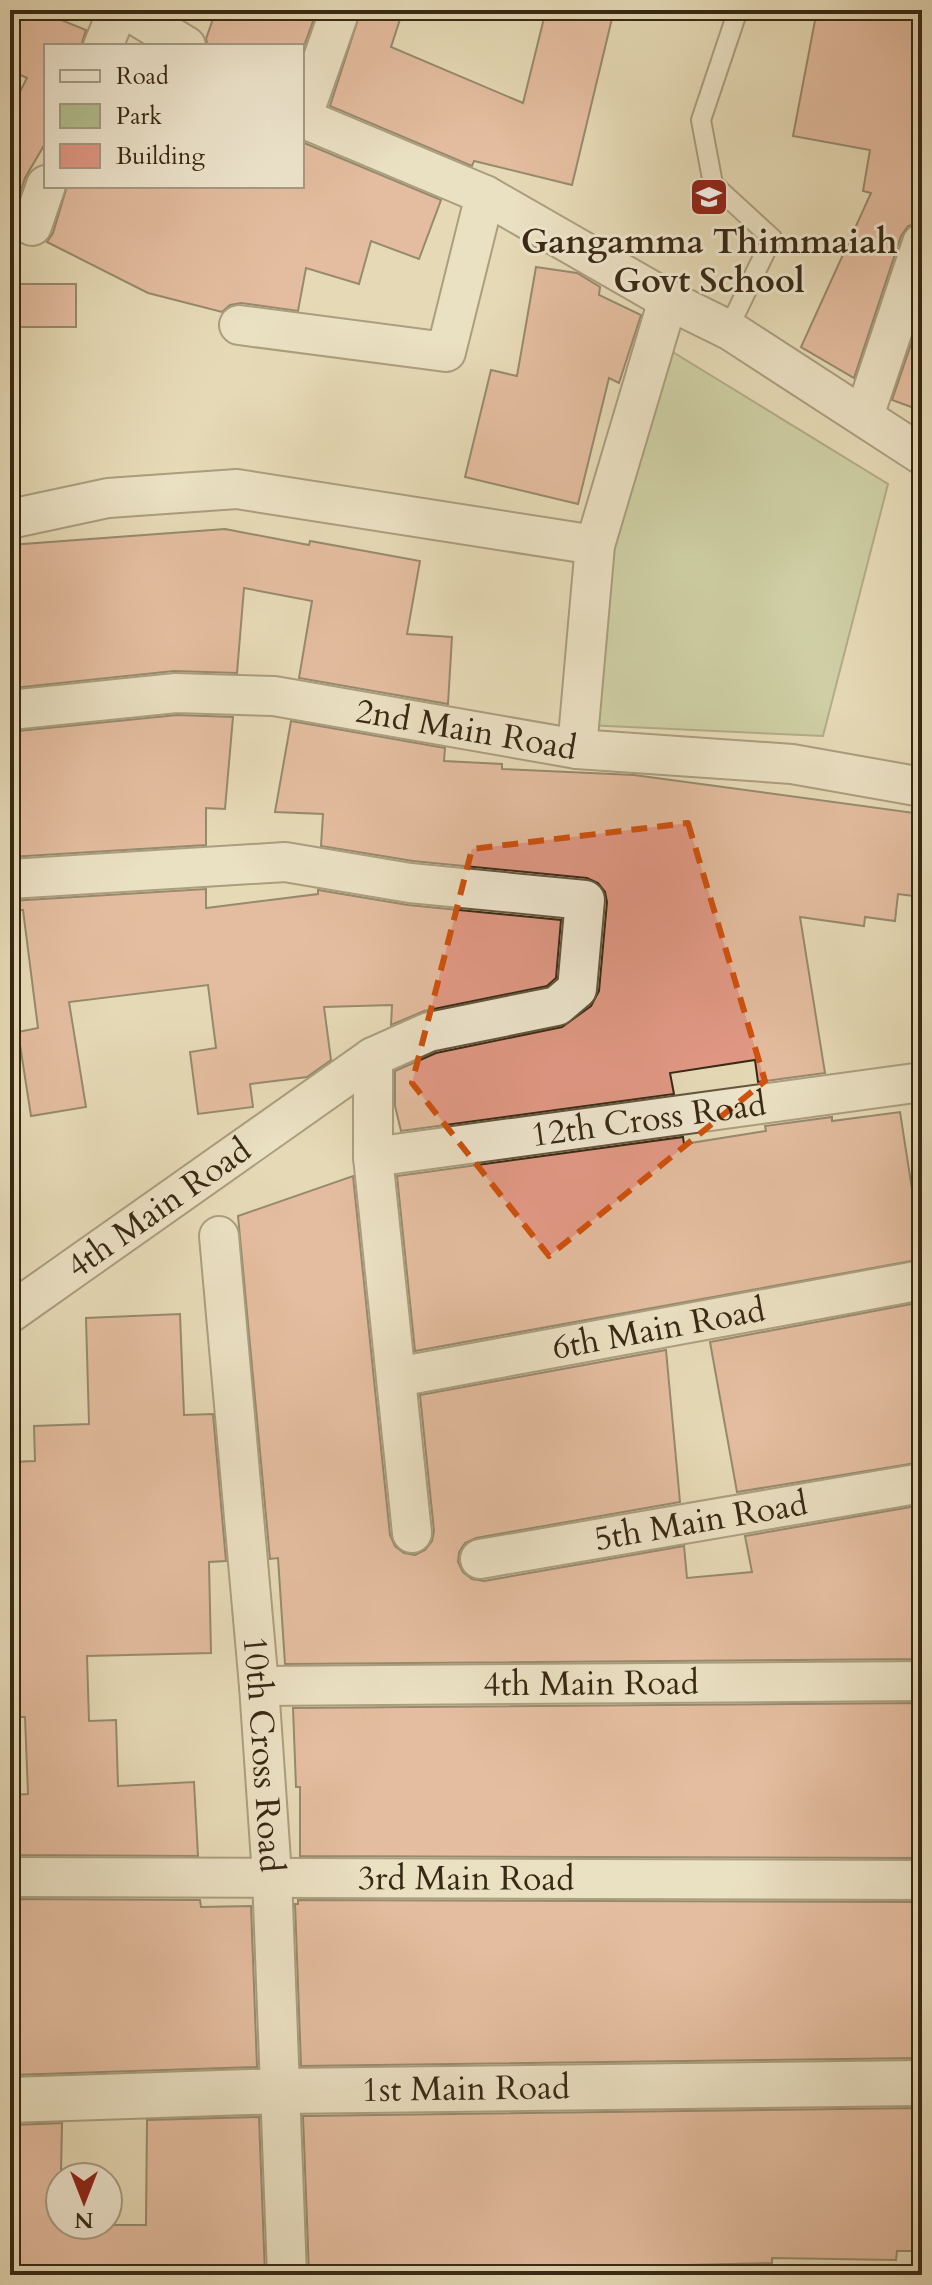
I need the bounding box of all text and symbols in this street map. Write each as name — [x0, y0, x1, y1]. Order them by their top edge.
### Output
legend — [44, 44, 304, 188]
text: Road — [116, 60, 169, 93]
text: Park — [116, 100, 162, 133]
text: Building — [116, 140, 206, 173]
school or university icon: Gangamma Thimmaiah Govt School — [688, 176, 730, 218]
place label: Gangamma Thimmaiah Govt School — [521, 219, 897, 304]
street label: 2nd Main Road — [352, 688, 580, 772]
street label: 12th Cross Road — [528, 1081, 769, 1158]
street label: 4th Main Road — [57, 1127, 260, 1289]
street label: 6th Main Road — [548, 1286, 769, 1371]
street label: 5th Main Road — [591, 1480, 811, 1562]
street label: 10th Cross Road — [232, 1634, 295, 1874]
street label: 4th Main Road — [483, 1660, 699, 1707]
street label: 3rd Main Road — [358, 1855, 574, 1902]
street label: 1st Main Road — [361, 2064, 570, 2113]
north arrow — [44, 2161, 124, 2241]
text: N — [74, 2205, 94, 2235]

